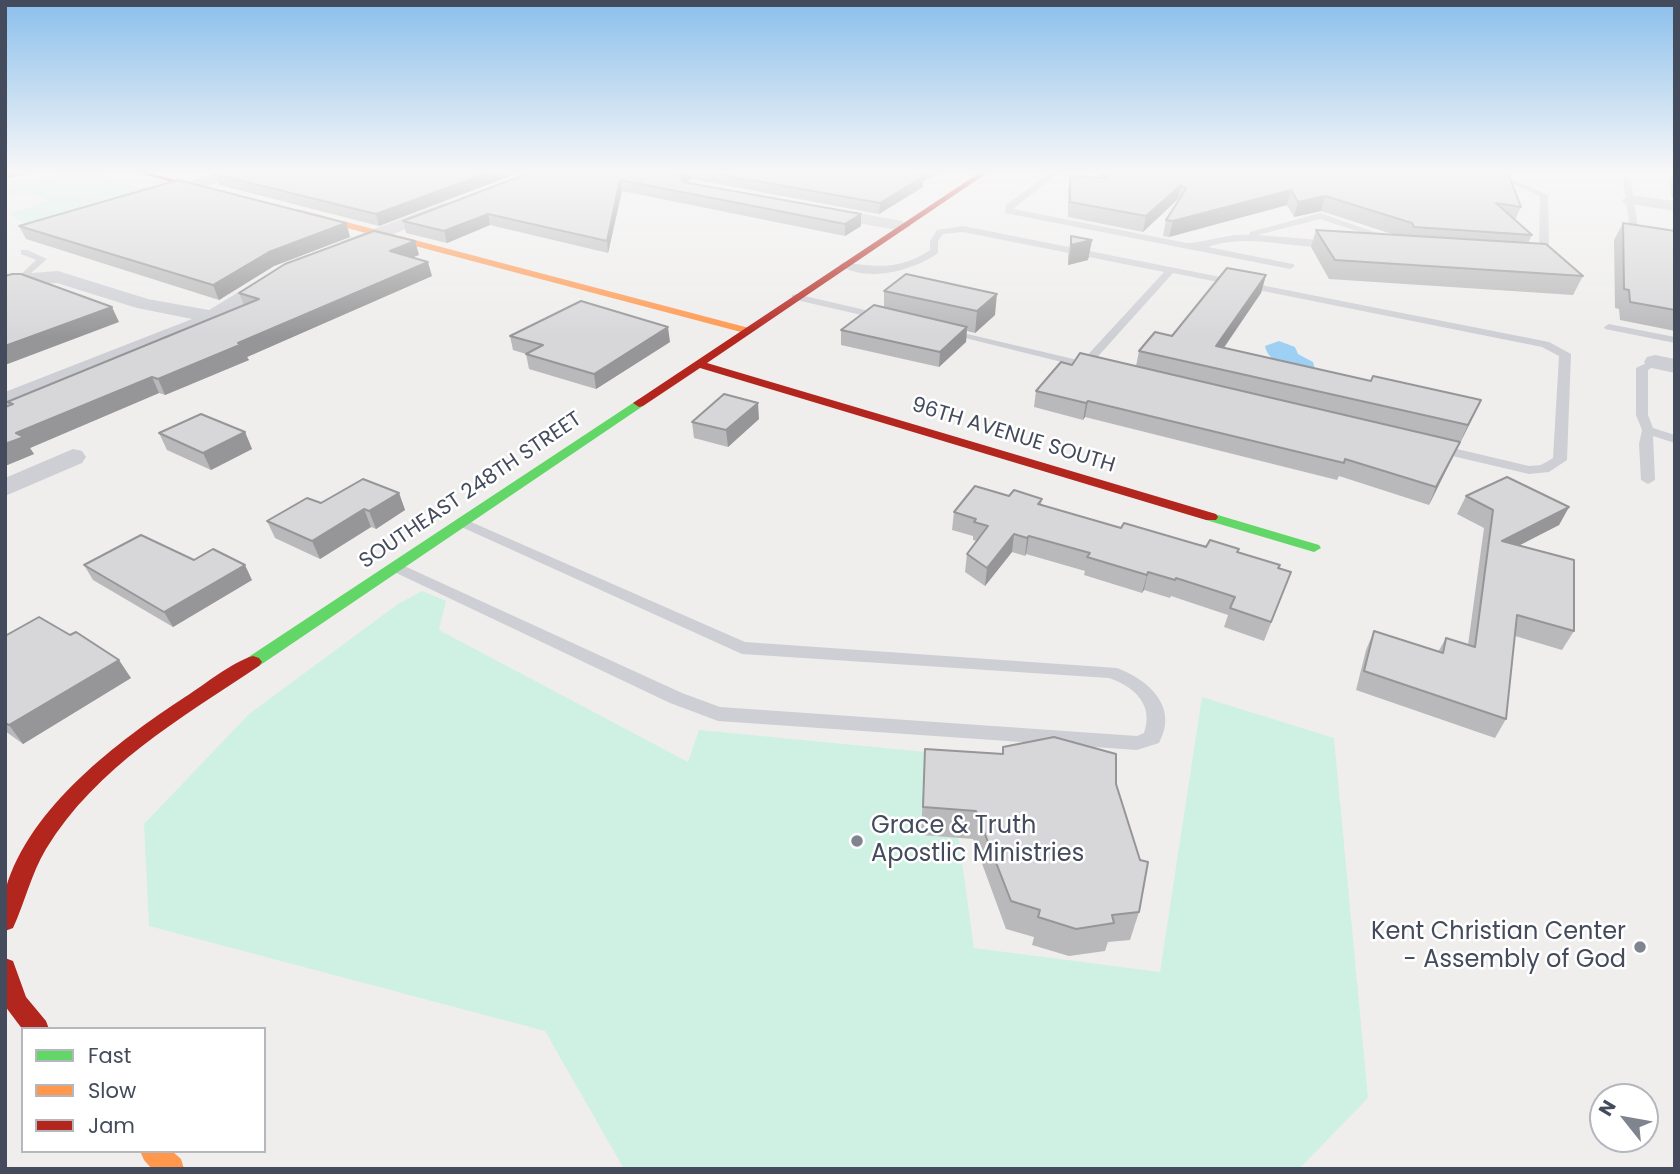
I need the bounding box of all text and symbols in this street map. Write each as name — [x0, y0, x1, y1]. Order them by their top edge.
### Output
street label: 96TH AVENUE SOUTH — [908, 393, 1118, 479]
street label: SOUTHEAST 248TH STREET — [355, 407, 587, 575]
place label: Grace & Truth Apostlic Ministries — [871, 813, 1084, 869]
marker: Grace & Truth Apostlic Ministries — [849, 833, 865, 849]
place label: Kent Christian Center - Assembly of God — [1371, 919, 1626, 975]
marker: Kent Christian Center - Assembly of God — [1632, 939, 1648, 955]
legend — [21, 1027, 266, 1153]
text: Fast — [88, 1041, 131, 1070]
text: Slow — [88, 1076, 136, 1105]
north arrow — [1589, 1083, 1659, 1153]
text: N — [1592, 1095, 1623, 1121]
text: Jam — [88, 1111, 135, 1140]

